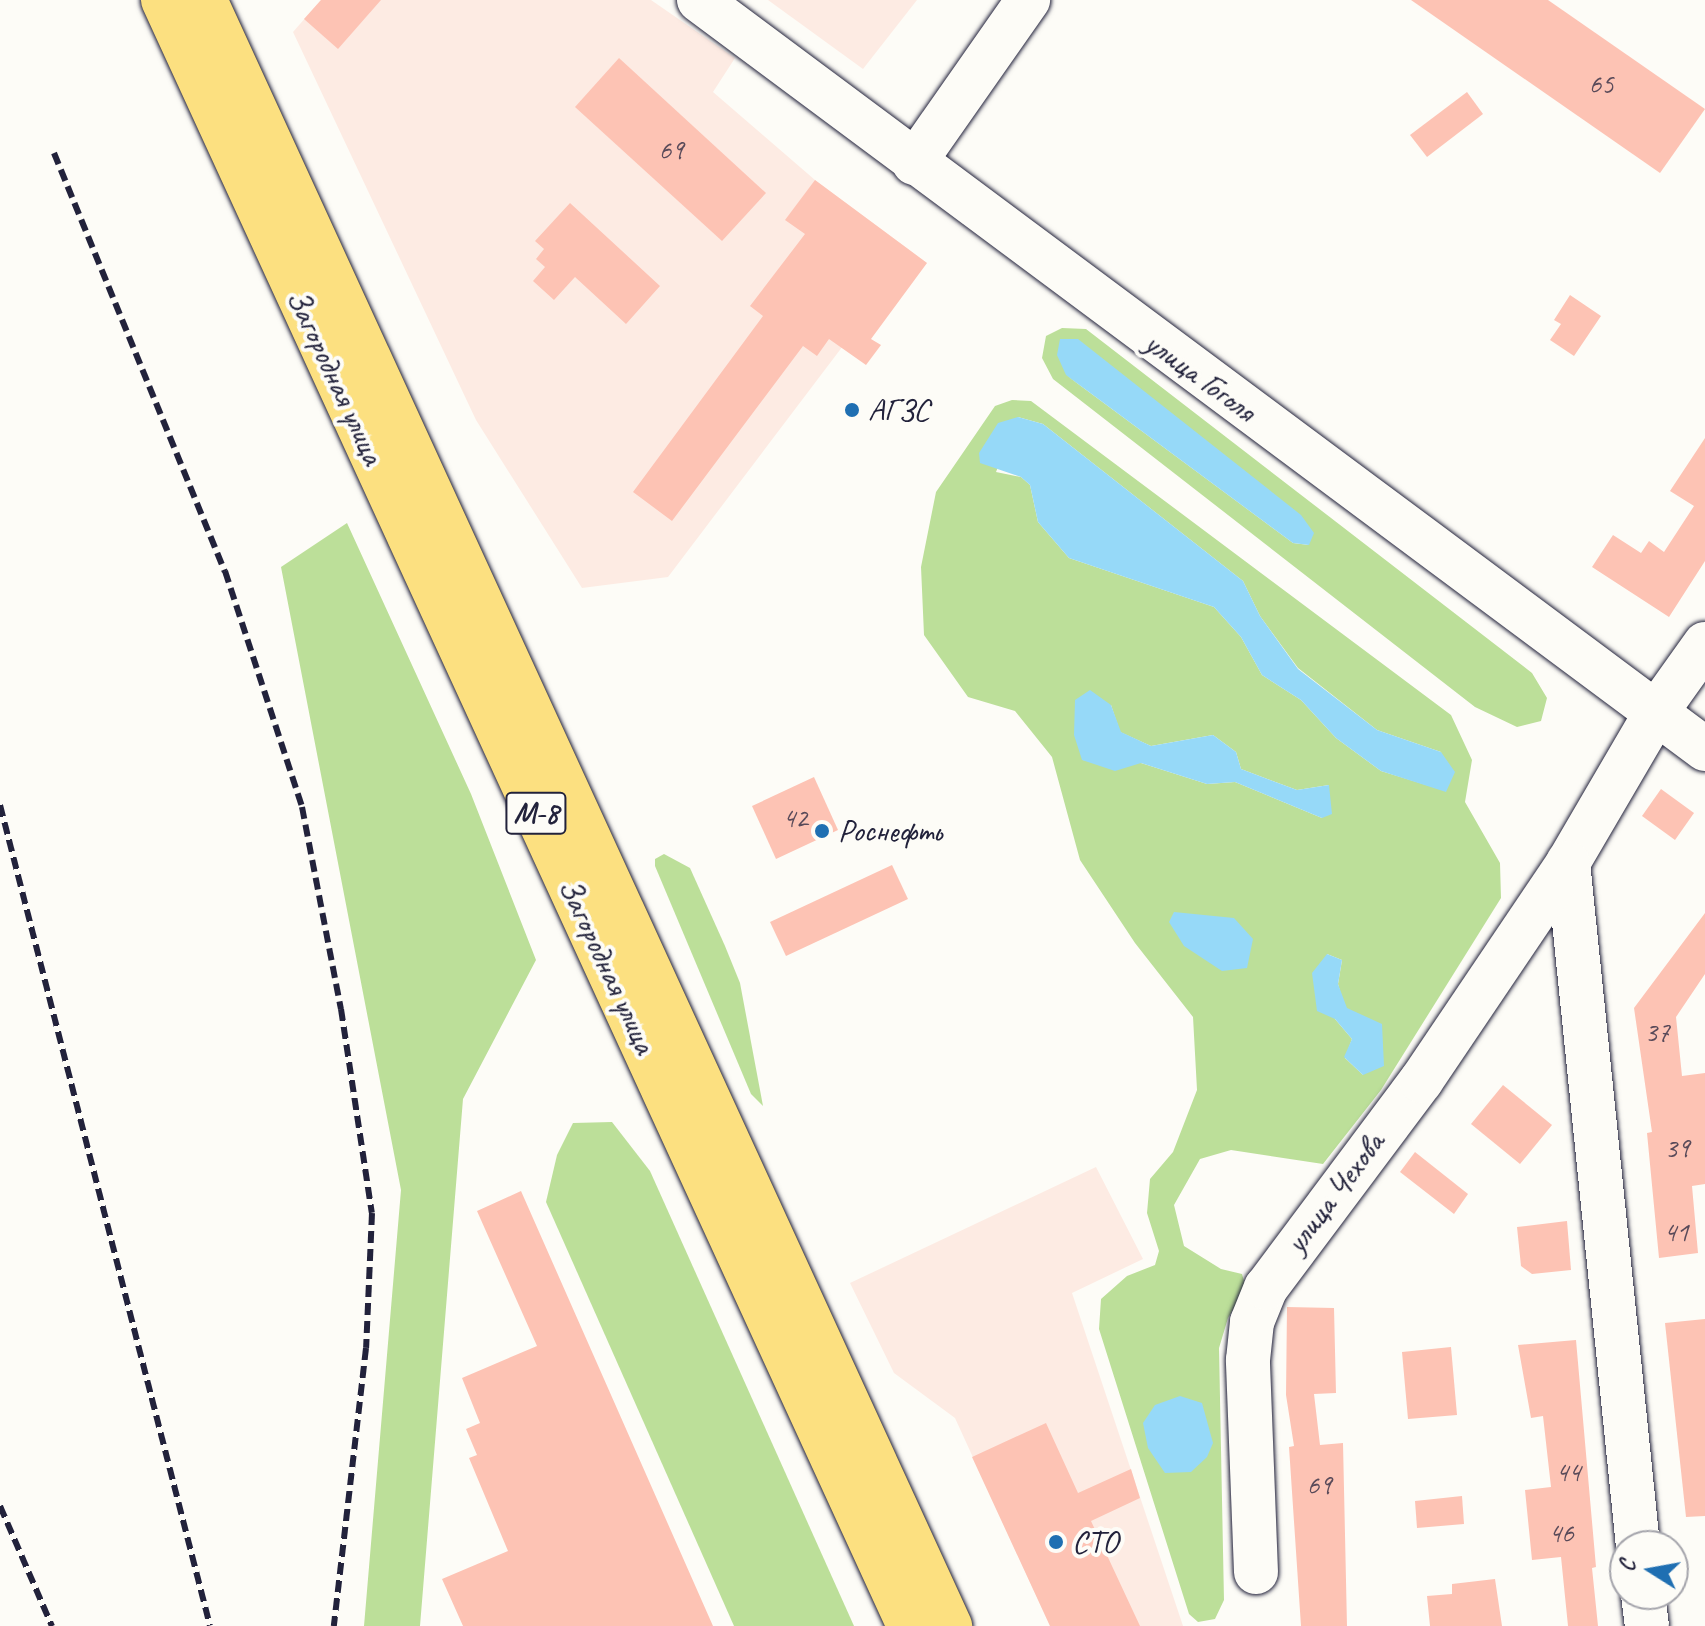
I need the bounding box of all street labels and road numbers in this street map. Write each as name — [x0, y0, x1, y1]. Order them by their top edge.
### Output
street label: Загородная улица — [277, 282, 393, 472]
street label: улица Гоголя — [1137, 324, 1263, 430]
road number: М-8 — [504, 787, 568, 839]
street label: Загородная улица — [549, 871, 665, 1061]
street label: улица Чехова — [1277, 1125, 1393, 1261]

